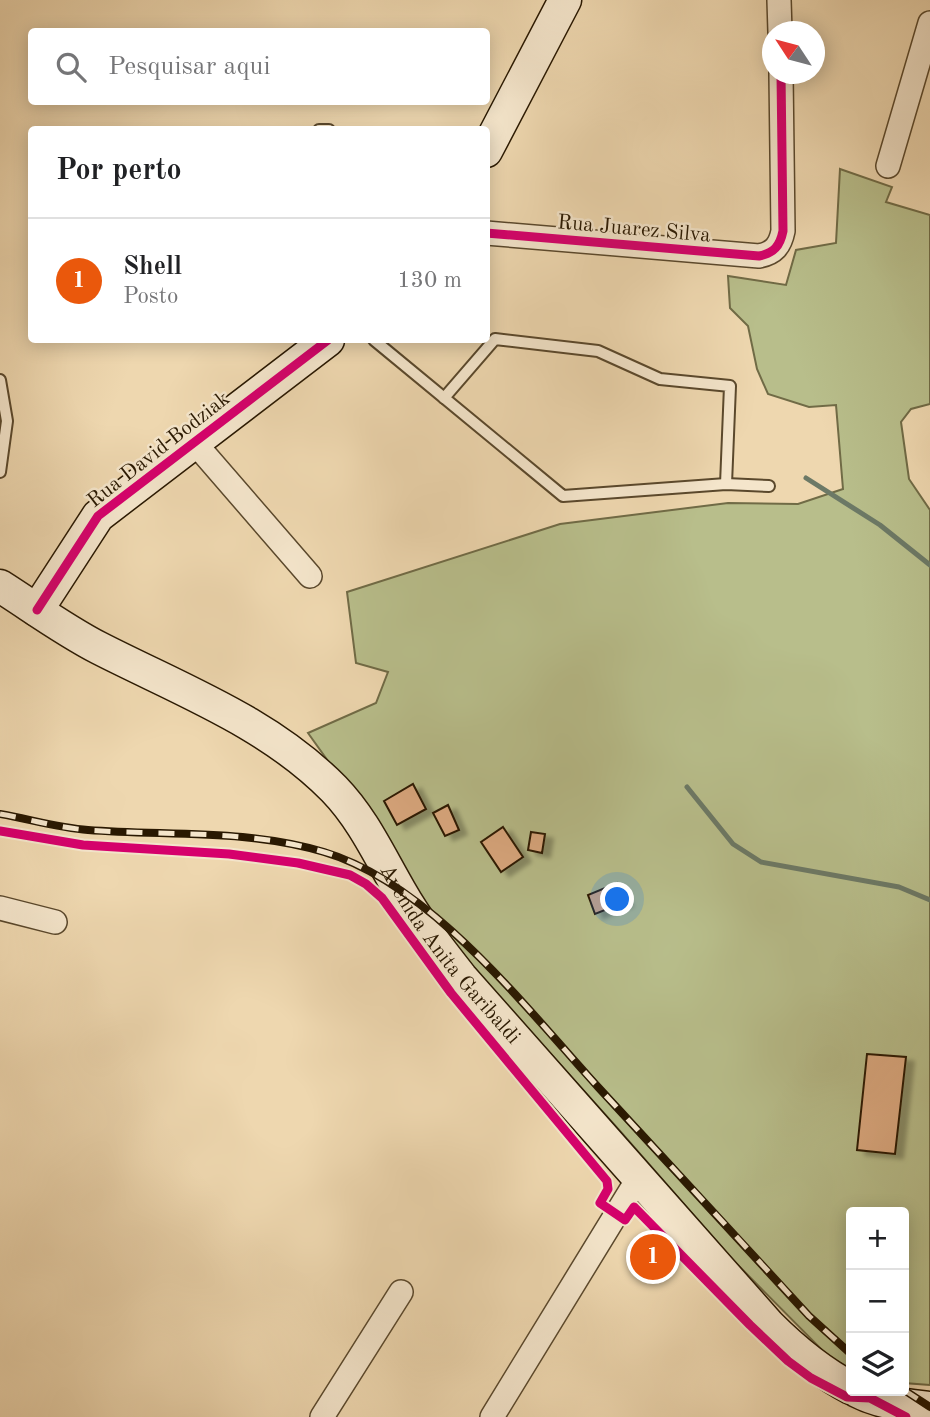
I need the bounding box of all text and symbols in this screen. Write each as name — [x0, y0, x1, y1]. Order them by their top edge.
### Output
north arrow — [762, 21, 825, 84]
search box — [28, 28, 490, 105]
icon: search — [52, 48, 90, 86]
text: Pesquisar aqui — [108, 54, 270, 80]
text: Por perto — [56, 156, 182, 186]
street label: Rua Juarez Silva — [556, 212, 711, 247]
text: Shell — [123, 254, 182, 280]
text: 1 — [72, 269, 86, 292]
text: 130 m — [397, 269, 462, 292]
text: Posto — [123, 285, 178, 308]
street label: Rua David Bodziak — [84, 388, 234, 512]
street label: Avenida Anita Garibaldi — [375, 862, 524, 1048]
your location — [600, 882, 634, 916]
map controls — [846, 1207, 909, 1396]
button: + — [846, 1207, 909, 1270]
pin: 1 — [630, 1231, 676, 1283]
button: − — [846, 1270, 909, 1333]
button: layers — [846, 1333, 909, 1396]

